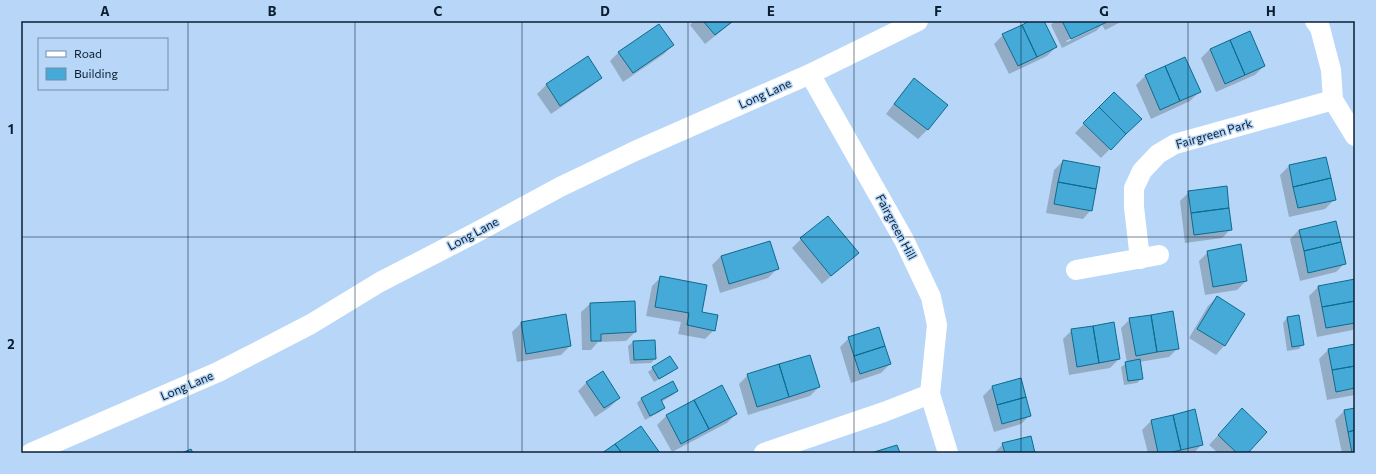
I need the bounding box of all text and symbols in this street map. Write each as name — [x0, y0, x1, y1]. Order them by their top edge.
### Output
text: A — [100, 3, 110, 19]
text: B — [268, 3, 277, 19]
text: C — [434, 3, 443, 19]
text: D — [600, 3, 610, 19]
text: E — [767, 3, 775, 19]
text: F — [934, 3, 942, 19]
text: G — [1099, 3, 1109, 19]
text: H — [1266, 3, 1276, 19]
legend — [38, 38, 168, 90]
text: Road — [74, 46, 102, 60]
text: Building — [74, 66, 118, 80]
street label: Long Lane — [736, 75, 793, 111]
street label: Fairgreen Park — [1174, 115, 1254, 151]
text: 1 — [8, 121, 14, 137]
street label: Fairgreen Hill — [874, 191, 920, 262]
street label: Long Lane — [444, 214, 501, 252]
text: 2 — [7, 336, 15, 352]
street label: Long Lane — [158, 368, 215, 402]

